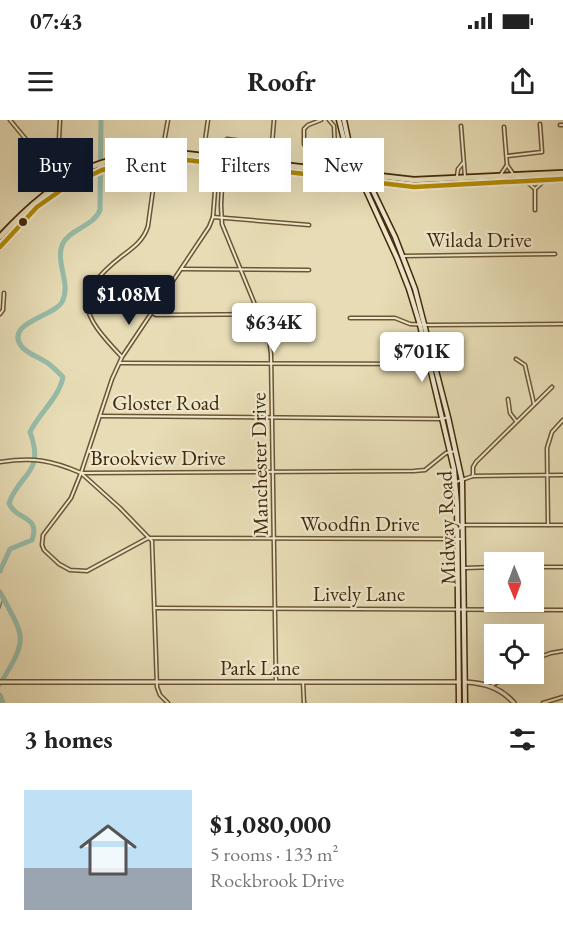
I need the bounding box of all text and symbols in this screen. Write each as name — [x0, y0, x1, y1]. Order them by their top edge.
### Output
text: 07:43 — [30, 7, 83, 36]
text: Roofr — [247, 64, 316, 99]
icon: menu — [24, 65, 57, 98]
icon: share — [506, 65, 539, 98]
chip: Buy — [18, 138, 93, 192]
chip: Rent — [105, 138, 187, 192]
chip: Filters — [199, 138, 291, 192]
chip: New — [303, 138, 384, 192]
unlabelled marker — [17, 216, 29, 228]
street label: Wilada Drive — [426, 226, 532, 253]
pin: $1.08M — [80, 275, 178, 326]
text: $1.08M — [97, 281, 161, 307]
pin: $634K — [232, 303, 316, 354]
text: $634K — [246, 309, 302, 335]
pin: $701K — [380, 332, 464, 383]
text: $701K — [394, 338, 450, 364]
street label: Gloster Road — [112, 389, 220, 416]
street label: Manchester Drive — [244, 392, 274, 536]
street label: Brookview Drive — [90, 444, 226, 471]
street label: Midway Road — [431, 470, 461, 586]
street label: Woodfin Drive — [300, 510, 420, 537]
north arrow — [484, 552, 544, 612]
map controls — [484, 552, 544, 684]
street label: Lively Lane — [313, 580, 405, 607]
button: locate — [484, 624, 544, 684]
street label: Park Lane — [220, 654, 300, 681]
text: 3 homes — [24, 722, 113, 756]
icon: filters — [506, 723, 539, 756]
text: $1,080,000 — [210, 807, 331, 841]
icon: home — [72, 814, 144, 886]
text: 5 rooms · 133 m² — [210, 841, 338, 867]
text: Rockbrook Drive — [210, 867, 344, 893]

